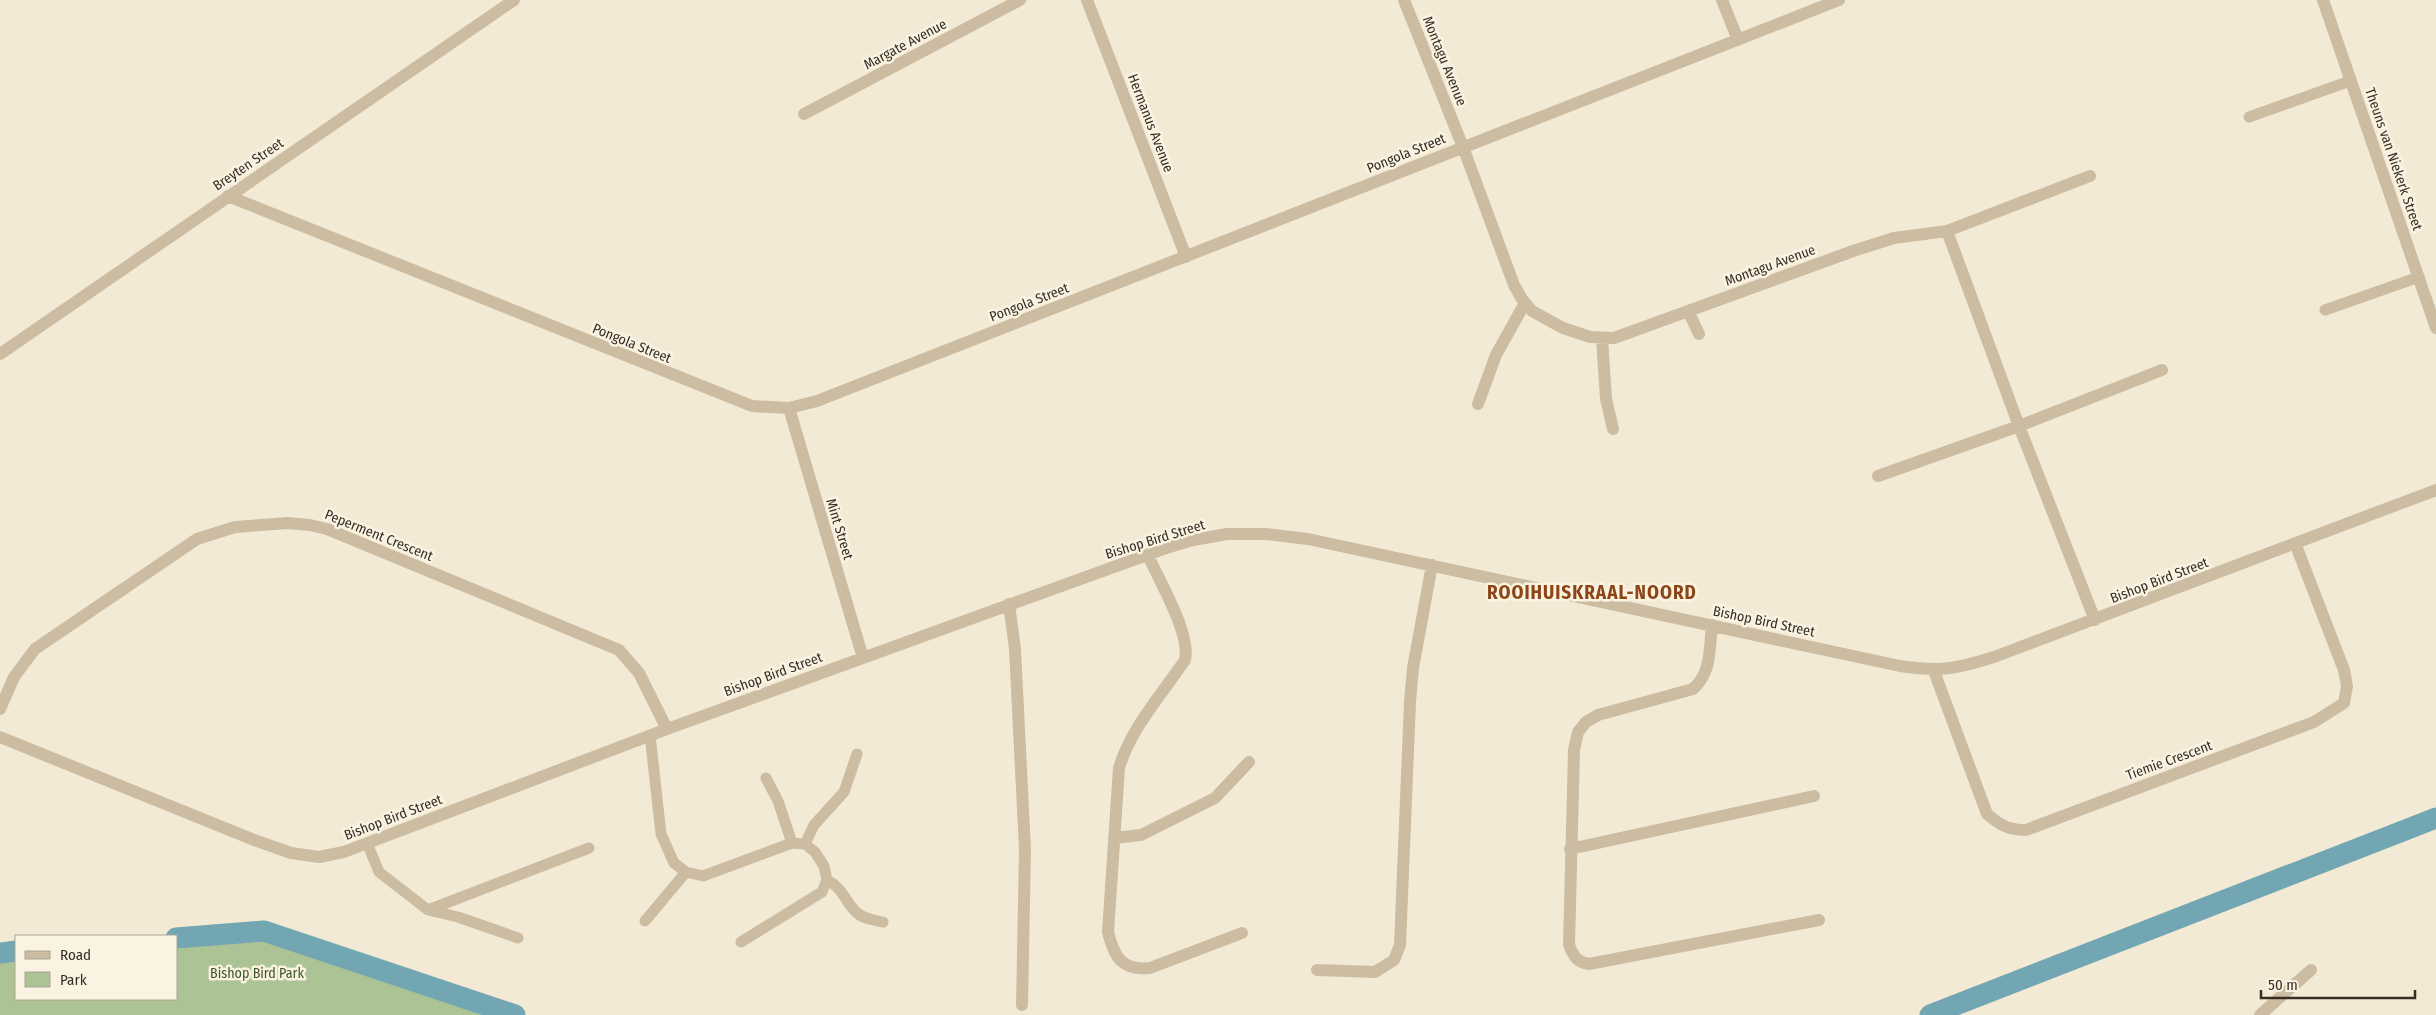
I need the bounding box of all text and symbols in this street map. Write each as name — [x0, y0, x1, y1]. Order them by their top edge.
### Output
street label: Montagu Avenue — [1419, 14, 1470, 108]
street label: Margate Avenue — [861, 15, 950, 73]
street label: Hermanus Avenue — [1124, 72, 1177, 175]
street label: Theuns van Niekerk Street — [2361, 86, 2426, 233]
street label: Pongola Street — [1364, 130, 1448, 177]
street label: Breyten Street — [210, 134, 287, 194]
street label: Montagu Avenue — [1723, 241, 1818, 290]
street label: Pongola Street — [987, 279, 1072, 325]
street label: Pongola Street — [590, 320, 674, 367]
street label: Mint Street — [822, 496, 857, 562]
street label: Peperment Crescent — [322, 506, 436, 565]
street label: Bishop Bird Street — [1103, 516, 1208, 563]
street label: Bishop Bird Street — [2108, 554, 2211, 607]
district label: ROOIHUISKRAAL-NOORD — [1487, 581, 1697, 604]
street label: Bishop Bird Street — [1711, 602, 1817, 641]
street label: Bishop Bird Street — [722, 649, 825, 700]
street label: Tiemie Crescent — [2124, 737, 2215, 784]
street label: Bishop Bird Street — [342, 791, 445, 844]
legend — [15, 935, 178, 1000]
text: Road — [60, 946, 91, 964]
park label: Bishop Bird Park — [210, 965, 304, 982]
scale bar — [2261, 968, 2415, 1000]
text: Park — [60, 971, 87, 989]
text: 50 m — [2268, 976, 2298, 994]

